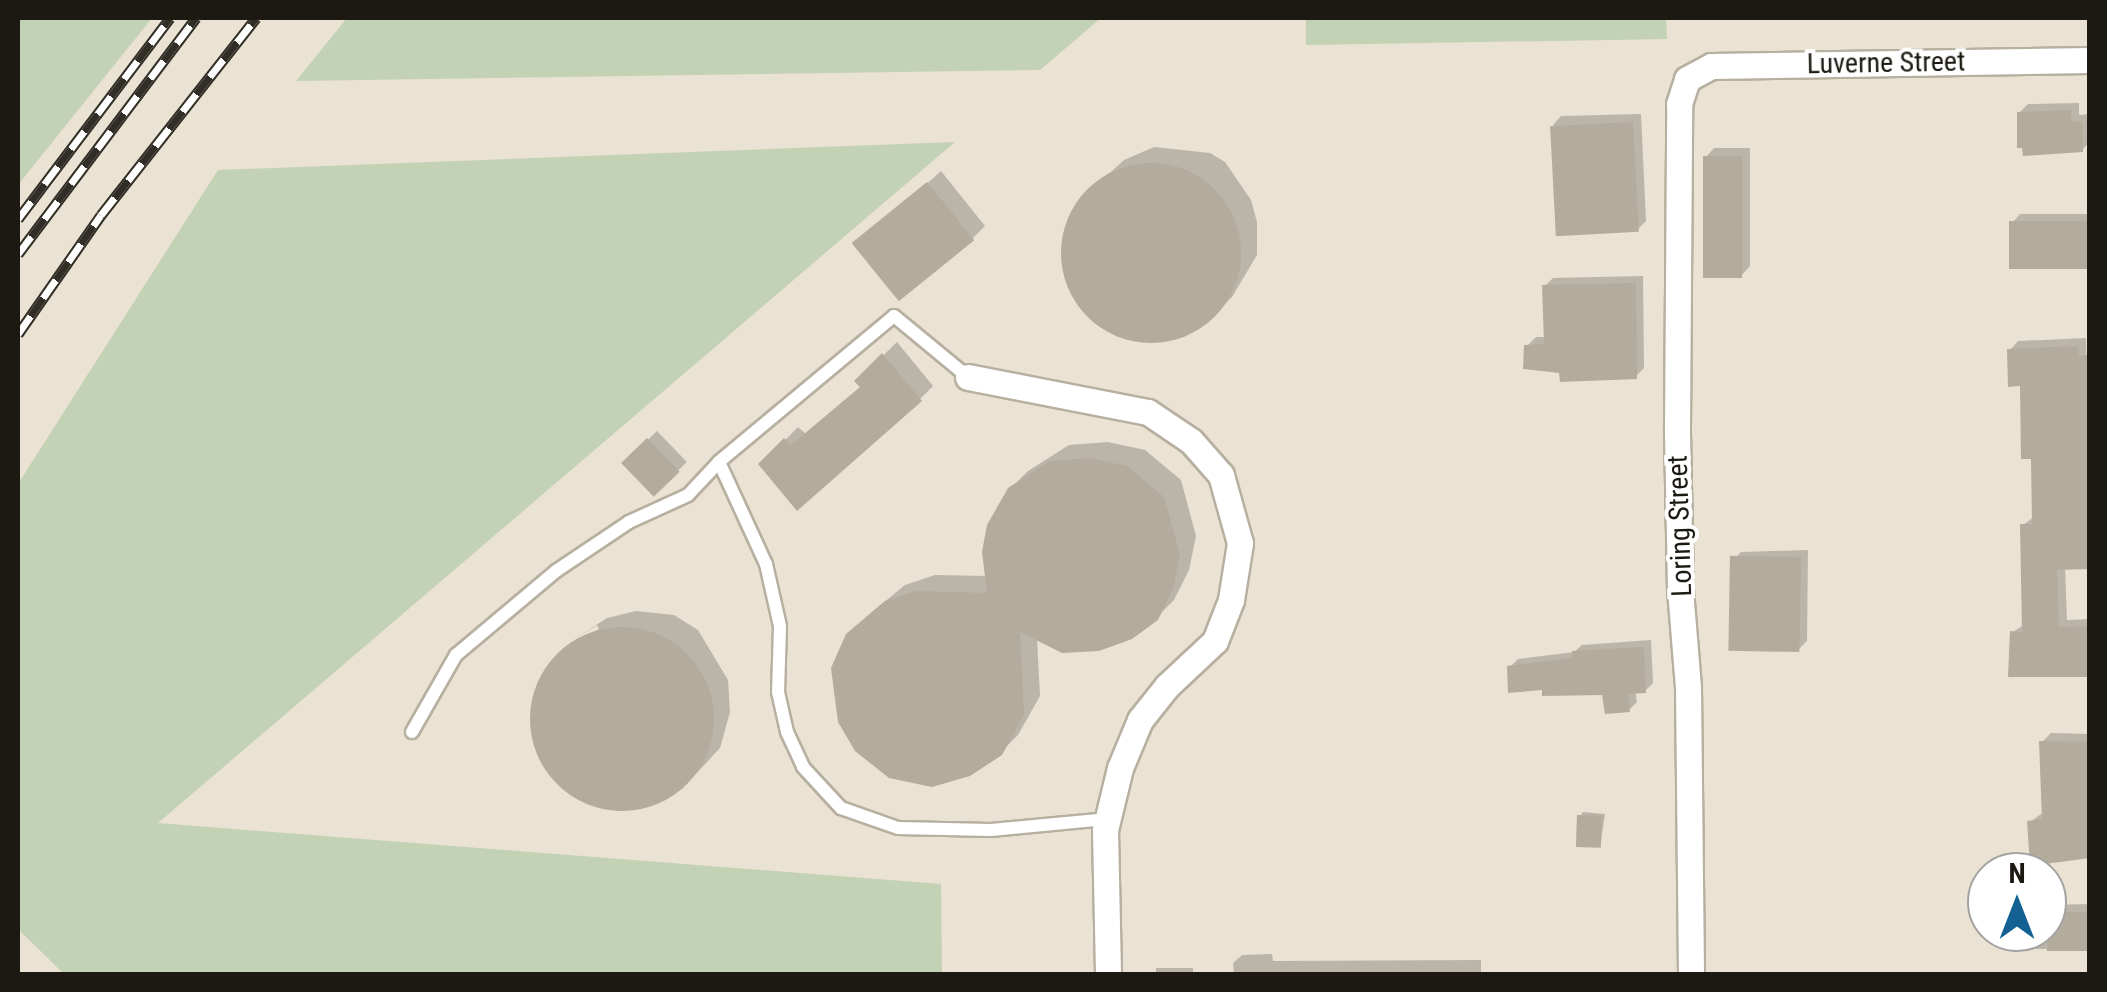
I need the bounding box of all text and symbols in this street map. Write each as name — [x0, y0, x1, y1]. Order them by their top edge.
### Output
street label: Luverne Street — [1807, 45, 1965, 81]
street label: Loring Street — [1661, 455, 1699, 597]
north arrow — [1967, 852, 2067, 952]
text: N — [2008, 857, 2026, 890]

